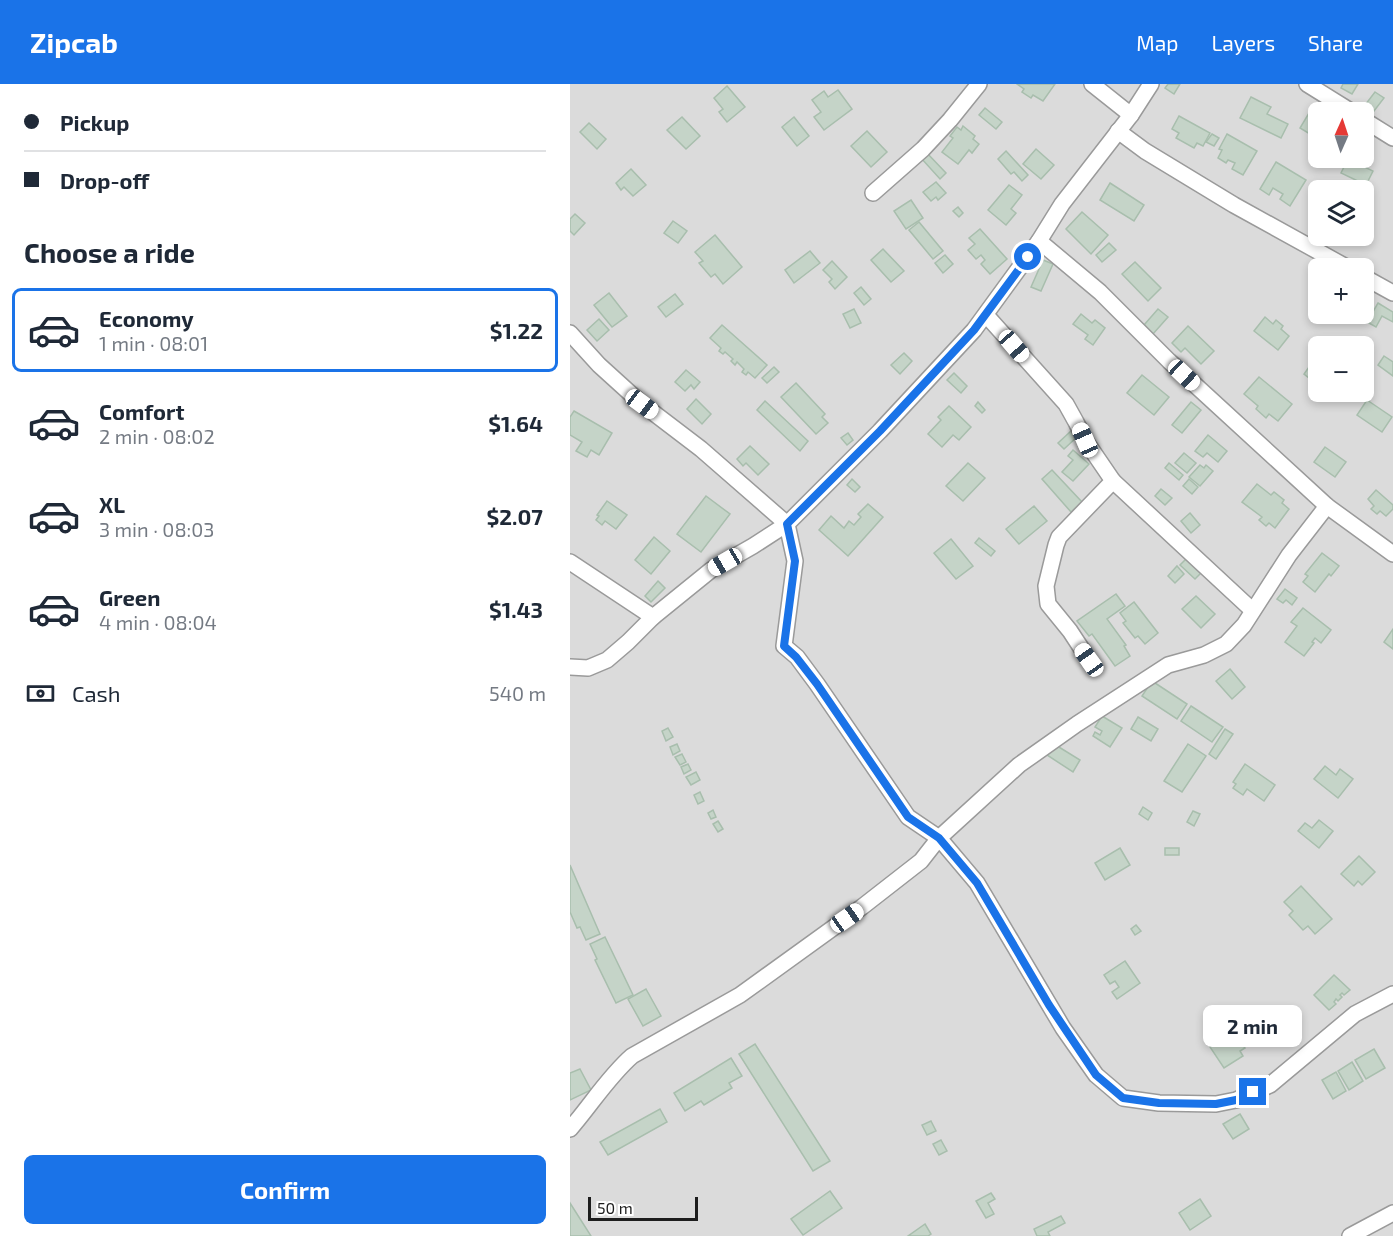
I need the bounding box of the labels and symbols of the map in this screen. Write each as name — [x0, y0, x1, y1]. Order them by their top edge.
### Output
north arrow — [1308, 102, 1374, 168]
route start — [1014, 243, 1041, 270]
car — [995, 327, 1033, 365]
car — [1165, 356, 1203, 394]
car — [622, 386, 662, 422]
car — [1069, 420, 1101, 460]
car — [705, 545, 745, 579]
car — [1071, 640, 1107, 680]
car — [827, 900, 867, 936]
callout: 2 min — [1204, 1005, 1302, 1047]
route end — [1239, 1078, 1266, 1105]
scale bar — [588, 1194, 698, 1222]

